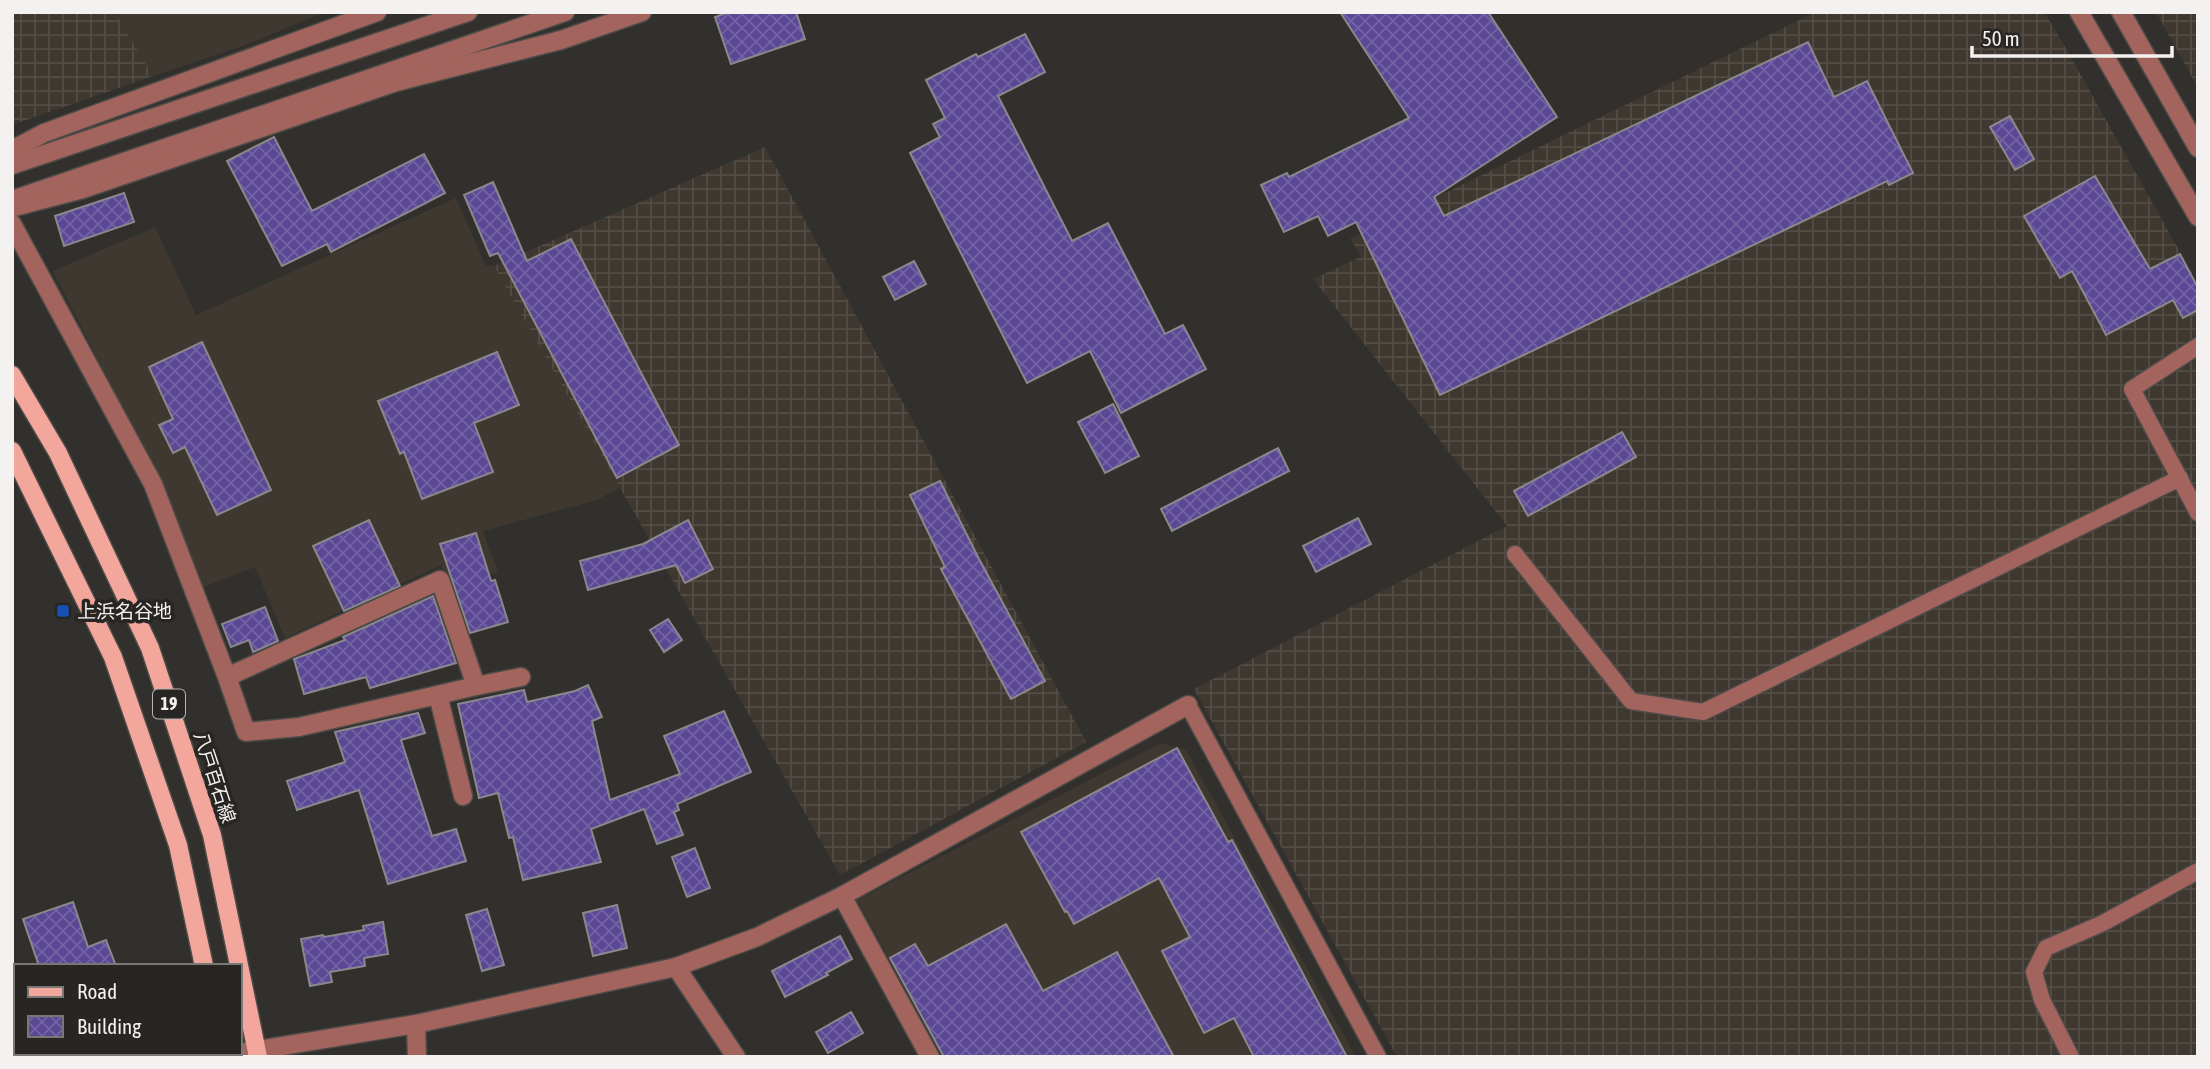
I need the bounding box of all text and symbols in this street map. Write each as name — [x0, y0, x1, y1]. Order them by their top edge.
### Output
scale bar — [1972, 14, 2172, 58]
text: 50 m — [1982, 26, 2020, 50]
place label: 上浜名谷地 — [77, 600, 172, 622]
marker: 上浜名谷地 — [55, 603, 71, 619]
road number: 19 — [153, 690, 185, 718]
street label: 八戸百石線 — [190, 728, 240, 826]
legend — [14, 964, 242, 1055]
text: Road — [77, 979, 117, 1003]
text: Building — [77, 1014, 141, 1038]

